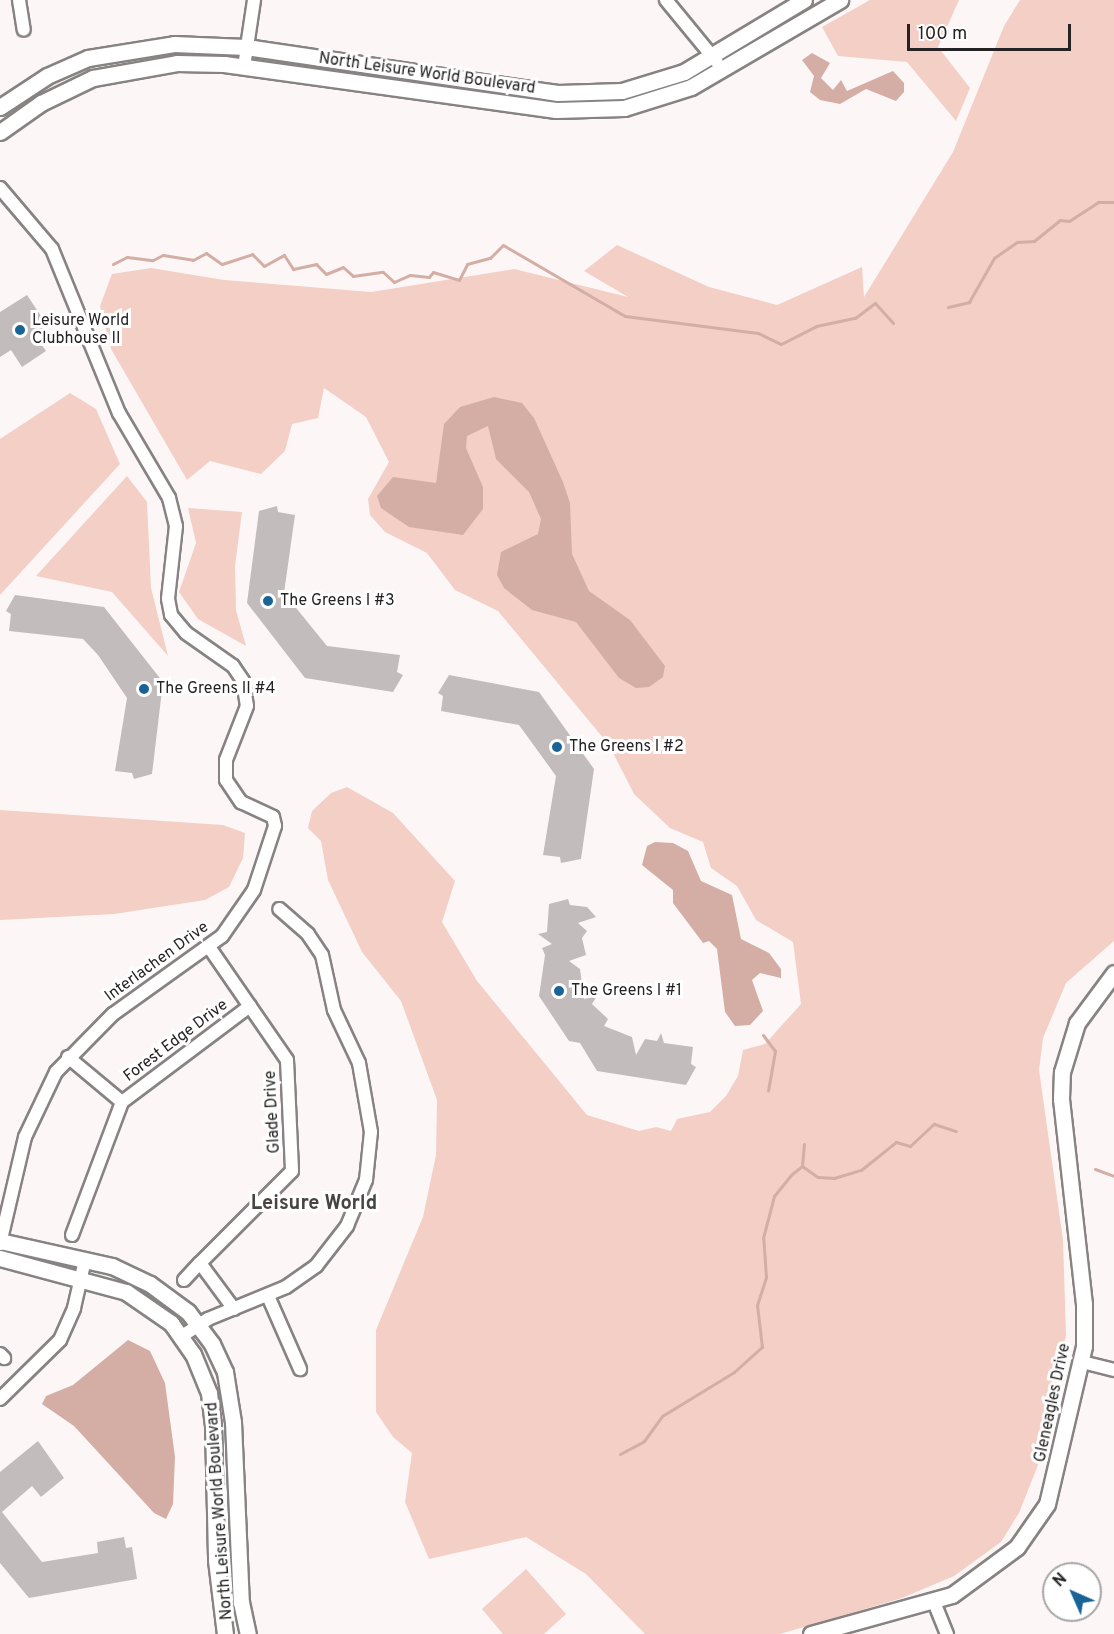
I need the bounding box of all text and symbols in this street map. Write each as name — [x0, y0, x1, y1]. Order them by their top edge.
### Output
scale bar — [910, 12, 1074, 50]
text: 100 m — [918, 23, 967, 46]
street label: North Leisure World Boulevard — [317, 49, 537, 99]
place label: Leisure World Clubhouse II — [32, 311, 130, 349]
marker: Leisure World Clubhouse II — [13, 323, 27, 337]
place label: The Greens I #3 — [280, 591, 395, 611]
marker: The Greens I #3 — [261, 594, 275, 608]
place label: The Greens II #4 — [156, 679, 275, 699]
marker: The Greens II #4 — [137, 682, 151, 696]
place label: The Greens I #2 — [569, 737, 684, 757]
marker: The Greens I #2 — [550, 740, 564, 754]
street label: Interlachen Drive — [101, 918, 213, 1006]
place label: The Greens I #1 — [571, 981, 682, 1001]
marker: The Greens I #1 — [552, 984, 566, 998]
street label: Forest Edge Drive — [120, 996, 232, 1086]
street label: Glade Drive — [261, 1070, 285, 1154]
district label: Leisure World — [251, 1192, 377, 1216]
street label: Gleneagles Drive — [1031, 1342, 1075, 1464]
street label: North Leisure World Boulevard — [203, 1401, 237, 1621]
north arrow — [1042, 1562, 1102, 1622]
text: N — [1050, 1570, 1072, 1592]

